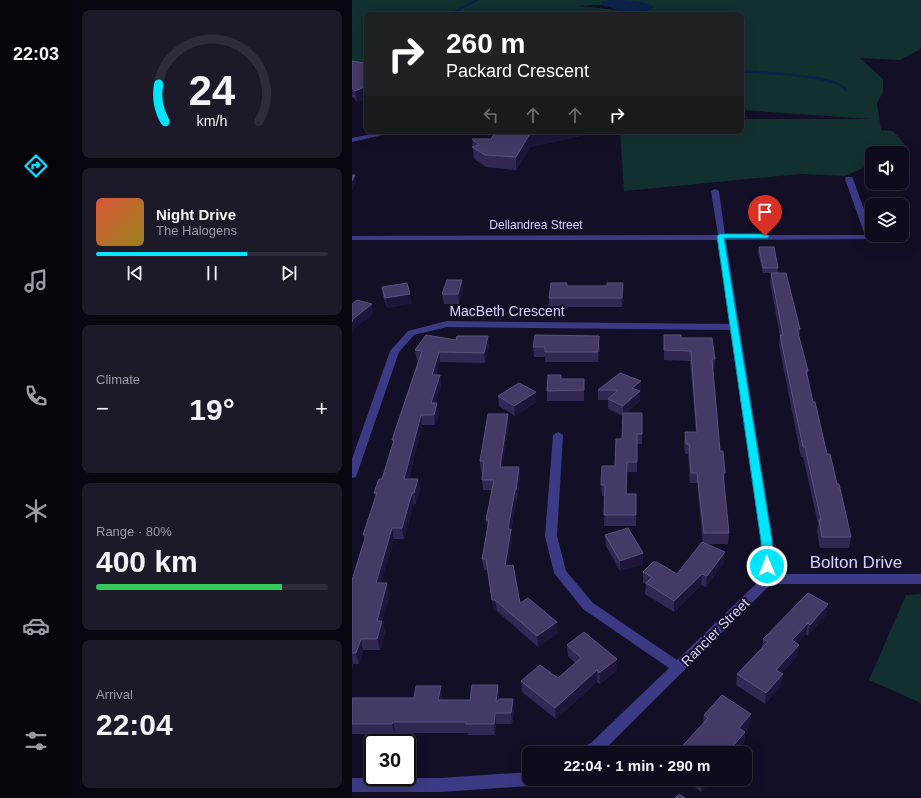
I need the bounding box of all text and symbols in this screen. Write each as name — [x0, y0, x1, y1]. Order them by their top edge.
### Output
icon: right — [380, 28, 432, 80]
text: 260 m — [446, 28, 525, 59]
text: 22:03 — [13, 44, 59, 64]
text: Packard Crescent — [446, 61, 589, 81]
text: 24 — [189, 67, 235, 114]
icon: left — [480, 104, 502, 126]
icon: ahead — [522, 104, 544, 126]
icon: ahead — [564, 104, 586, 126]
icon: right — [606, 104, 628, 126]
text: km/h — [197, 112, 228, 128]
map controls — [865, 146, 909, 242]
button: sound — [865, 146, 909, 190]
icon: directions — [22, 152, 50, 180]
pin — [748, 195, 782, 236]
button: layers — [865, 198, 909, 242]
icon: arrive — [754, 201, 776, 223]
text: Night Drive — [156, 206, 236, 223]
street label: Dellandrea Street — [489, 218, 583, 232]
text: The Halogens — [156, 223, 237, 238]
icon: previous — [124, 262, 146, 284]
icon: pause — [201, 262, 223, 284]
icon: next — [278, 262, 300, 284]
icon: music — [22, 267, 50, 295]
street label: MacBeth Crescent — [449, 303, 565, 319]
text: Climate — [96, 372, 140, 387]
icon: phone — [22, 382, 50, 410]
text: 19° — [189, 393, 235, 426]
text: − — [96, 396, 109, 421]
text: + — [315, 396, 328, 421]
icon: climate — [22, 497, 50, 525]
text: Range · 80% — [96, 524, 172, 539]
text: 400 km — [96, 545, 198, 578]
position arrow — [746, 545, 788, 587]
street label: Bolton Drive — [810, 553, 902, 572]
street label: Rancier Street — [678, 595, 752, 669]
icon: car — [22, 612, 50, 640]
text: Arrival — [96, 687, 133, 702]
text: 22:04 — [96, 708, 173, 741]
icon: filters — [22, 727, 50, 755]
speed limit sign: 30 — [364, 734, 416, 786]
text: 22:04 · 1 min · 290 m — [564, 757, 710, 774]

